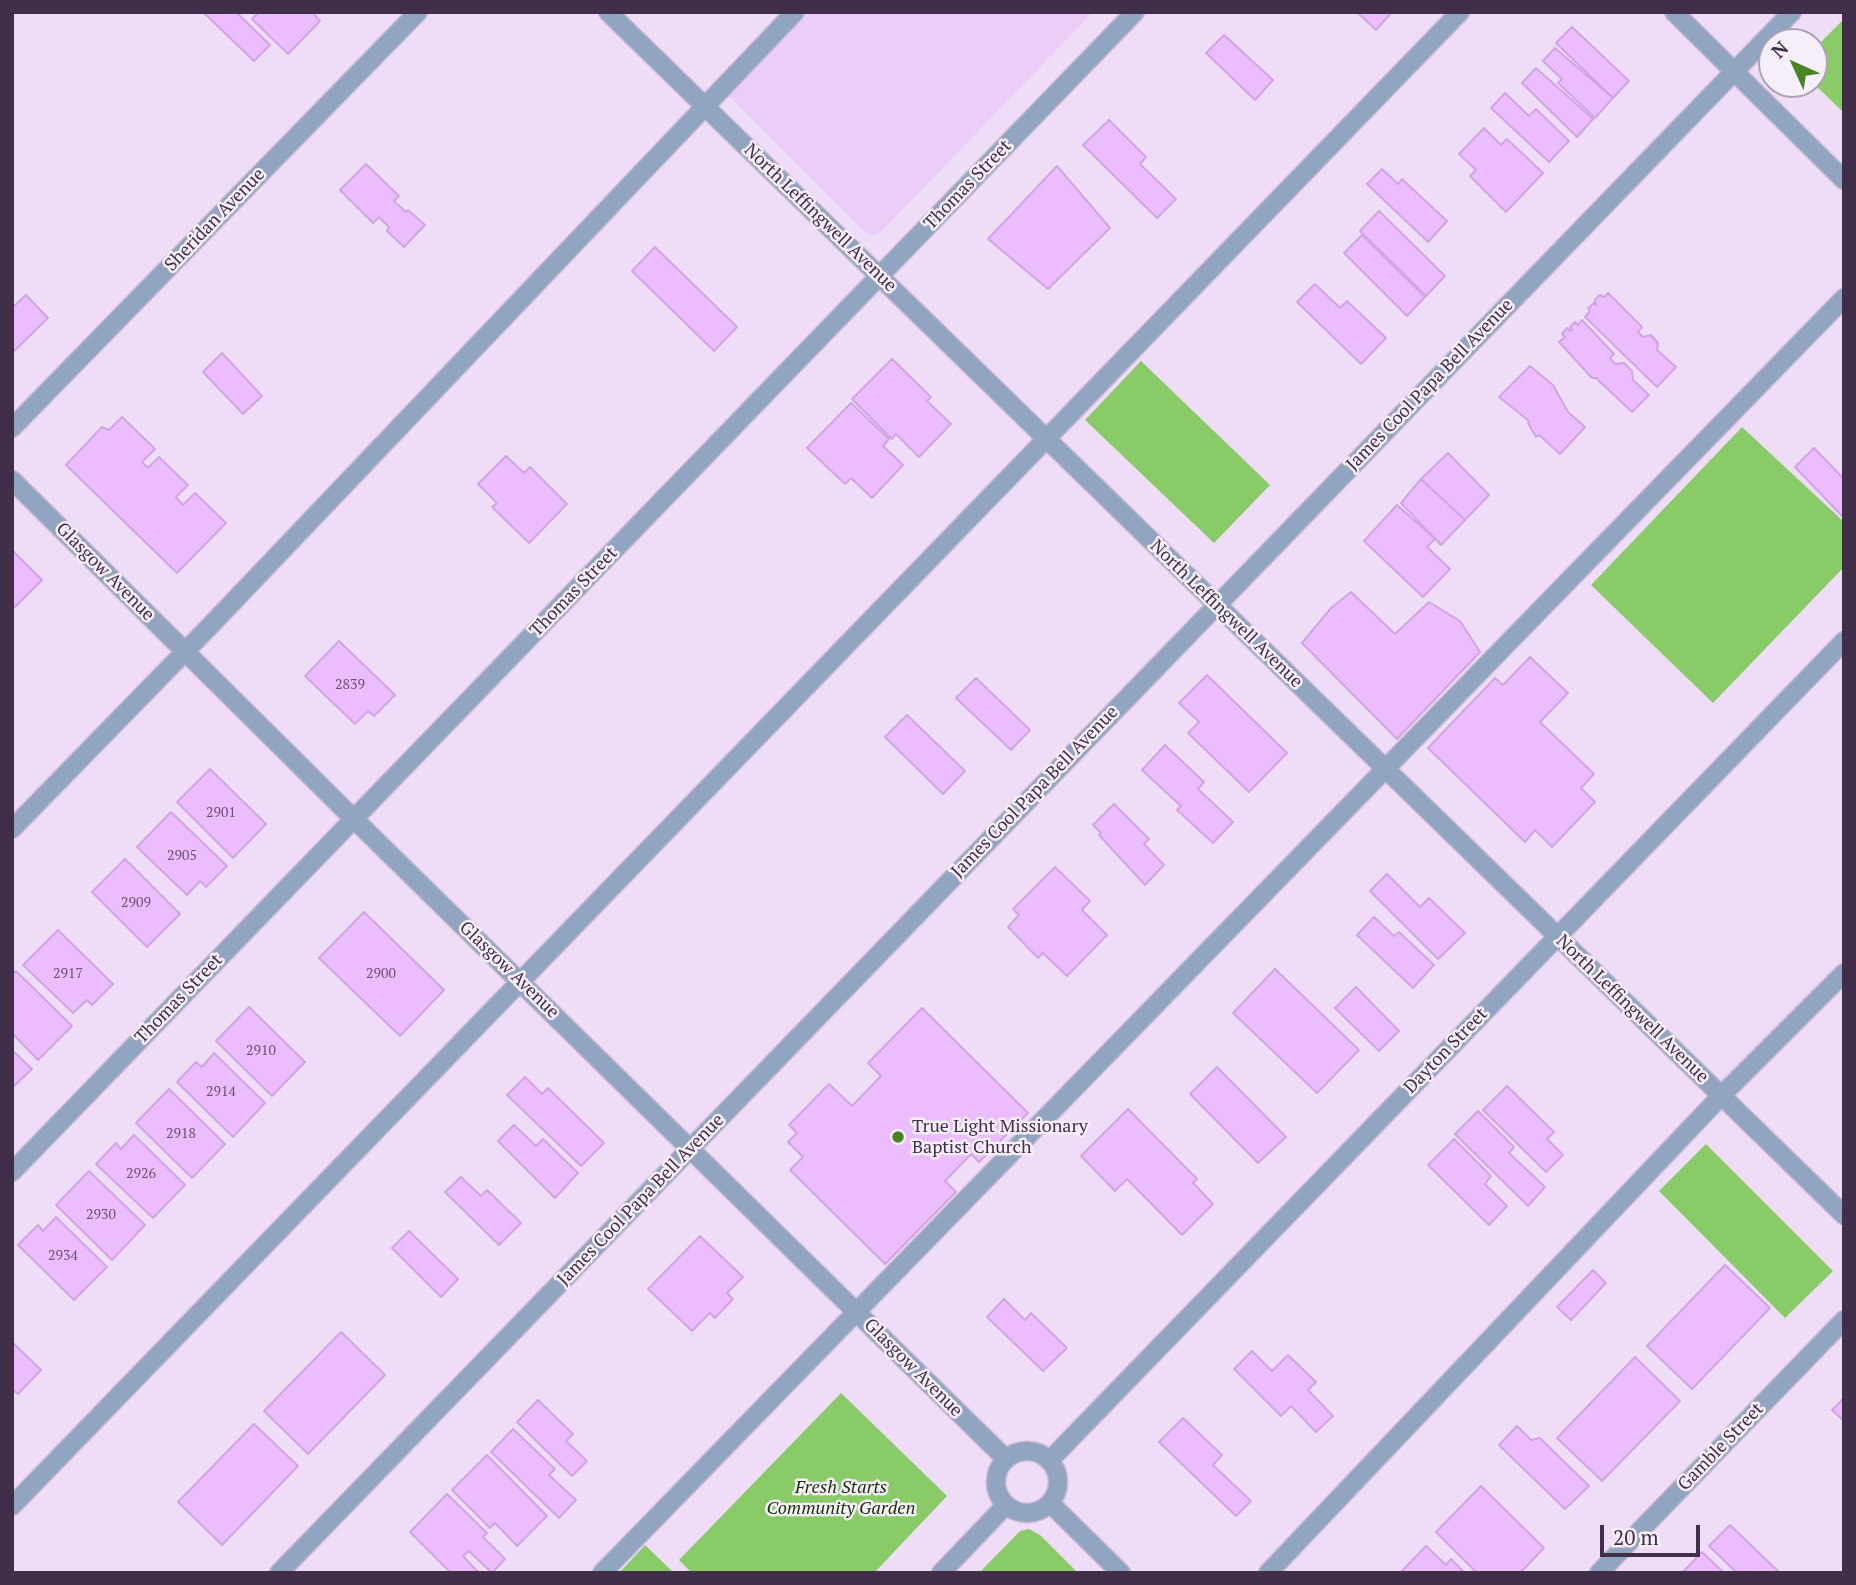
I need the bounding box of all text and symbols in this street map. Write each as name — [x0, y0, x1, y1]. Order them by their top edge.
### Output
north arrow — [1758, 28, 1828, 98]
text: N — [1765, 35, 1793, 63]
street label: Thomas Street — [920, 136, 1016, 234]
street label: North Leffingwell Avenue — [739, 139, 901, 297]
street label: Sheridan Avenue — [160, 164, 270, 276]
street label: James Cool Papa Bell Avenue — [1342, 295, 1518, 475]
street label: Glasgow Avenue — [51, 518, 159, 626]
street label: North Leffingwell Avenue — [1145, 535, 1307, 693]
street label: Thomas Street — [526, 543, 622, 641]
house number: 2839 — [335, 677, 365, 693]
street label: James Cool Papa Bell Avenue — [947, 702, 1123, 882]
house number: 2901 — [206, 805, 236, 821]
house number: 2905 — [167, 848, 197, 864]
house number: 2909 — [121, 895, 151, 911]
street label: Glasgow Avenue — [455, 917, 563, 1023]
street label: North Leffingwell Avenue — [1551, 930, 1713, 1088]
street label: Thomas Street — [131, 950, 227, 1048]
house number: 2917 — [53, 966, 83, 982]
house number: 2900 — [366, 966, 396, 982]
street label: Dayton Street — [1400, 1004, 1492, 1098]
house number: 2910 — [246, 1043, 276, 1059]
house number: 2914 — [206, 1084, 236, 1100]
street label: James Cool Papa Bell Avenue — [553, 1110, 729, 1290]
place label: True Light Missionary Baptist Church — [912, 1116, 1088, 1158]
house number: 2918 — [166, 1126, 196, 1142]
marker: True Light Missionary Baptist Church — [890, 1129, 906, 1145]
house number: 2926 — [126, 1166, 156, 1182]
house number: 2930 — [86, 1207, 116, 1223]
house number: 2934 — [48, 1248, 78, 1264]
street label: Glasgow Avenue — [859, 1314, 967, 1422]
street label: Gamble Street — [1674, 1399, 1768, 1495]
park label: Fresh Starts Community Garden — [767, 1477, 915, 1520]
scale bar — [1604, 1512, 1704, 1556]
text: 20 m — [1613, 1523, 1659, 1551]

